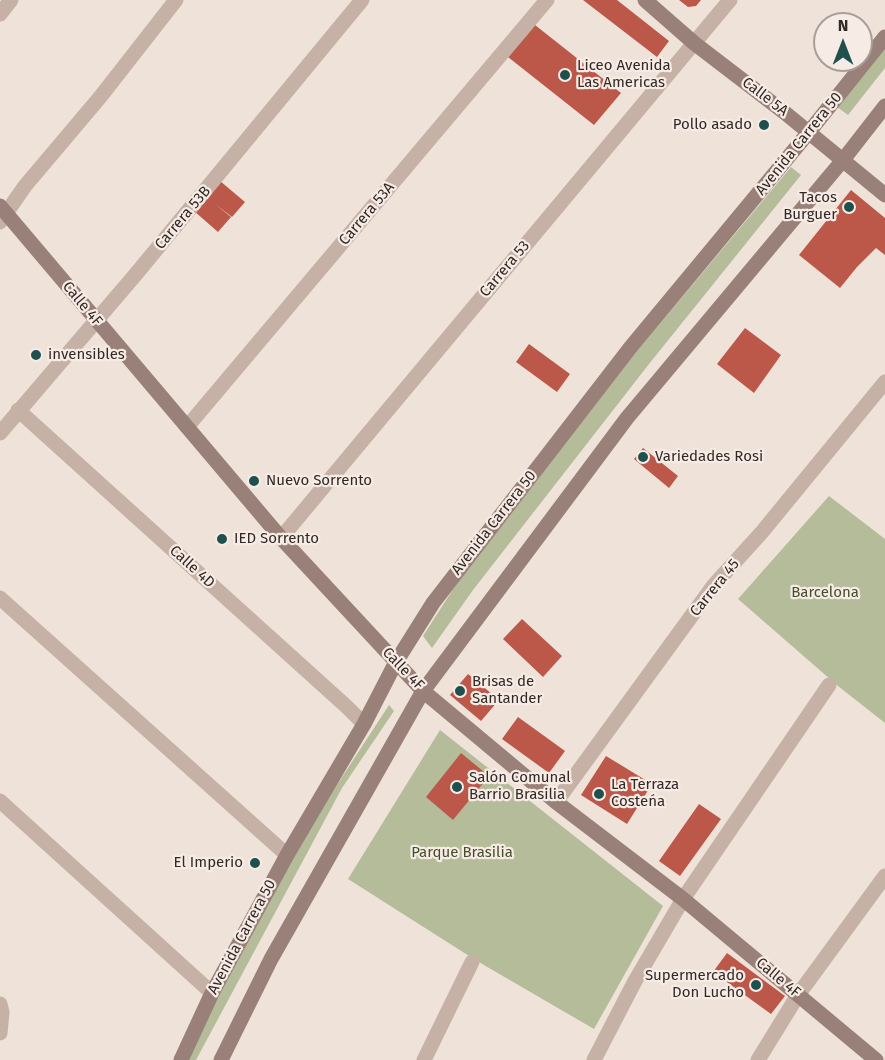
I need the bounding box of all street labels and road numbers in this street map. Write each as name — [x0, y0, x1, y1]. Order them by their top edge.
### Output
street label: Calle 5A — [738, 74, 792, 120]
street label: Avenida Carrera 50 — [752, 89, 846, 199]
street label: Carrera 53A — [335, 179, 399, 249]
street label: Carrera 53B — [151, 183, 215, 253]
street label: Carrera 53 — [476, 237, 534, 301]
street label: Calle 4F — [58, 278, 106, 330]
street label: Avenida Carrera 50 — [448, 467, 540, 579]
street label: Calle 4D — [166, 542, 218, 592]
street label: Carrera 45 — [686, 556, 744, 620]
street label: Calle 4F — [378, 644, 428, 694]
street label: Avenida Carrera 50 — [204, 877, 280, 997]
street label: Calle 4F — [752, 954, 804, 1002]

